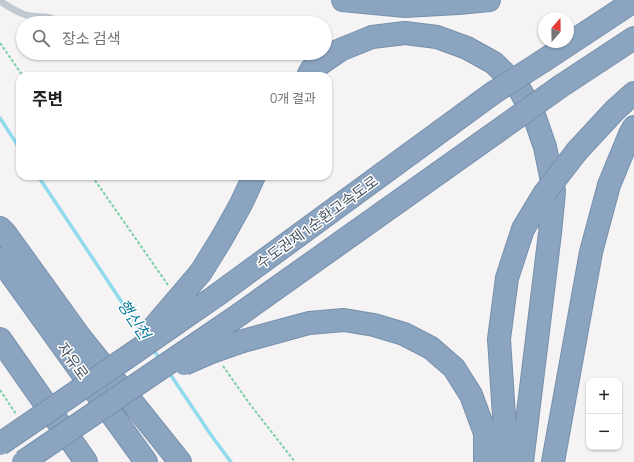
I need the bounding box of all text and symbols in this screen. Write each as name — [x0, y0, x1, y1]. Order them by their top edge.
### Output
north arrow — [538, 12, 574, 48]
search box — [16, 16, 332, 60]
icon: search — [30, 27, 52, 49]
text: 장소 검색 — [62, 27, 121, 50]
text: 주변 — [32, 86, 63, 112]
text: 0개 결과 — [270, 88, 316, 108]
street label: 수도권제1순환고속도로 — [251, 170, 383, 274]
water label: 행신천 — [112, 294, 158, 346]
street label: 자유로 — [52, 337, 94, 385]
map controls — [586, 378, 622, 450]
button: + — [586, 378, 622, 414]
button: − — [586, 414, 622, 450]

